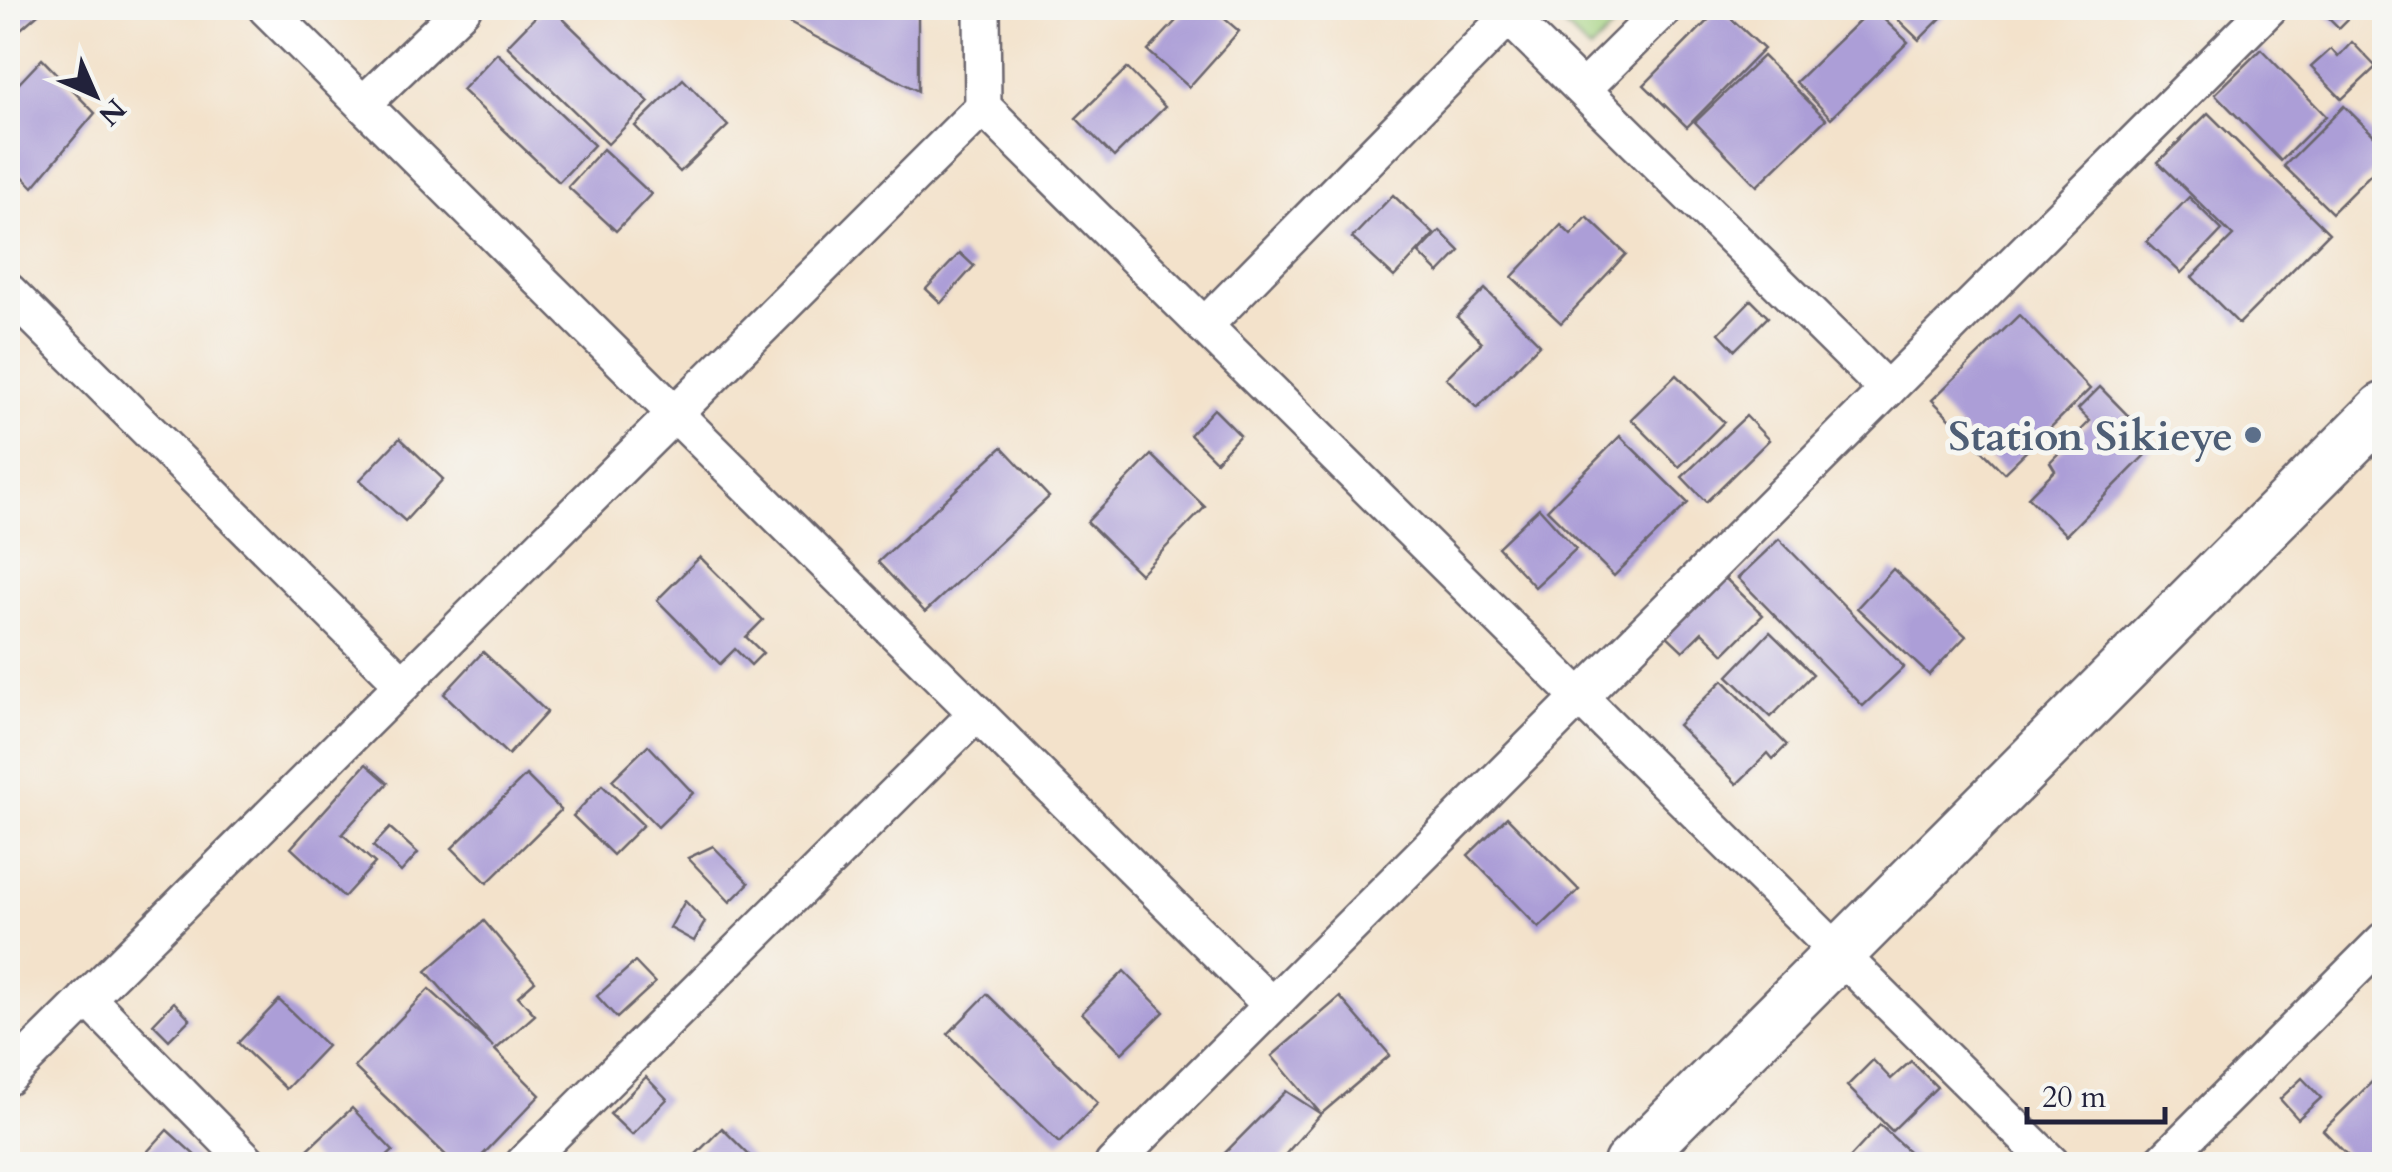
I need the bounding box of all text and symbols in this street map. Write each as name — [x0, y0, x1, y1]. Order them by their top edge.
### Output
north arrow — [45, 45, 145, 145]
text: N — [90, 90, 134, 134]
place label: Station Sikieye — [1948, 408, 2233, 465]
marker: Station Sikieye — [2242, 424, 2264, 446]
scale bar — [2027, 1062, 2164, 1124]
text: 20 m — [2042, 1077, 2107, 1118]

